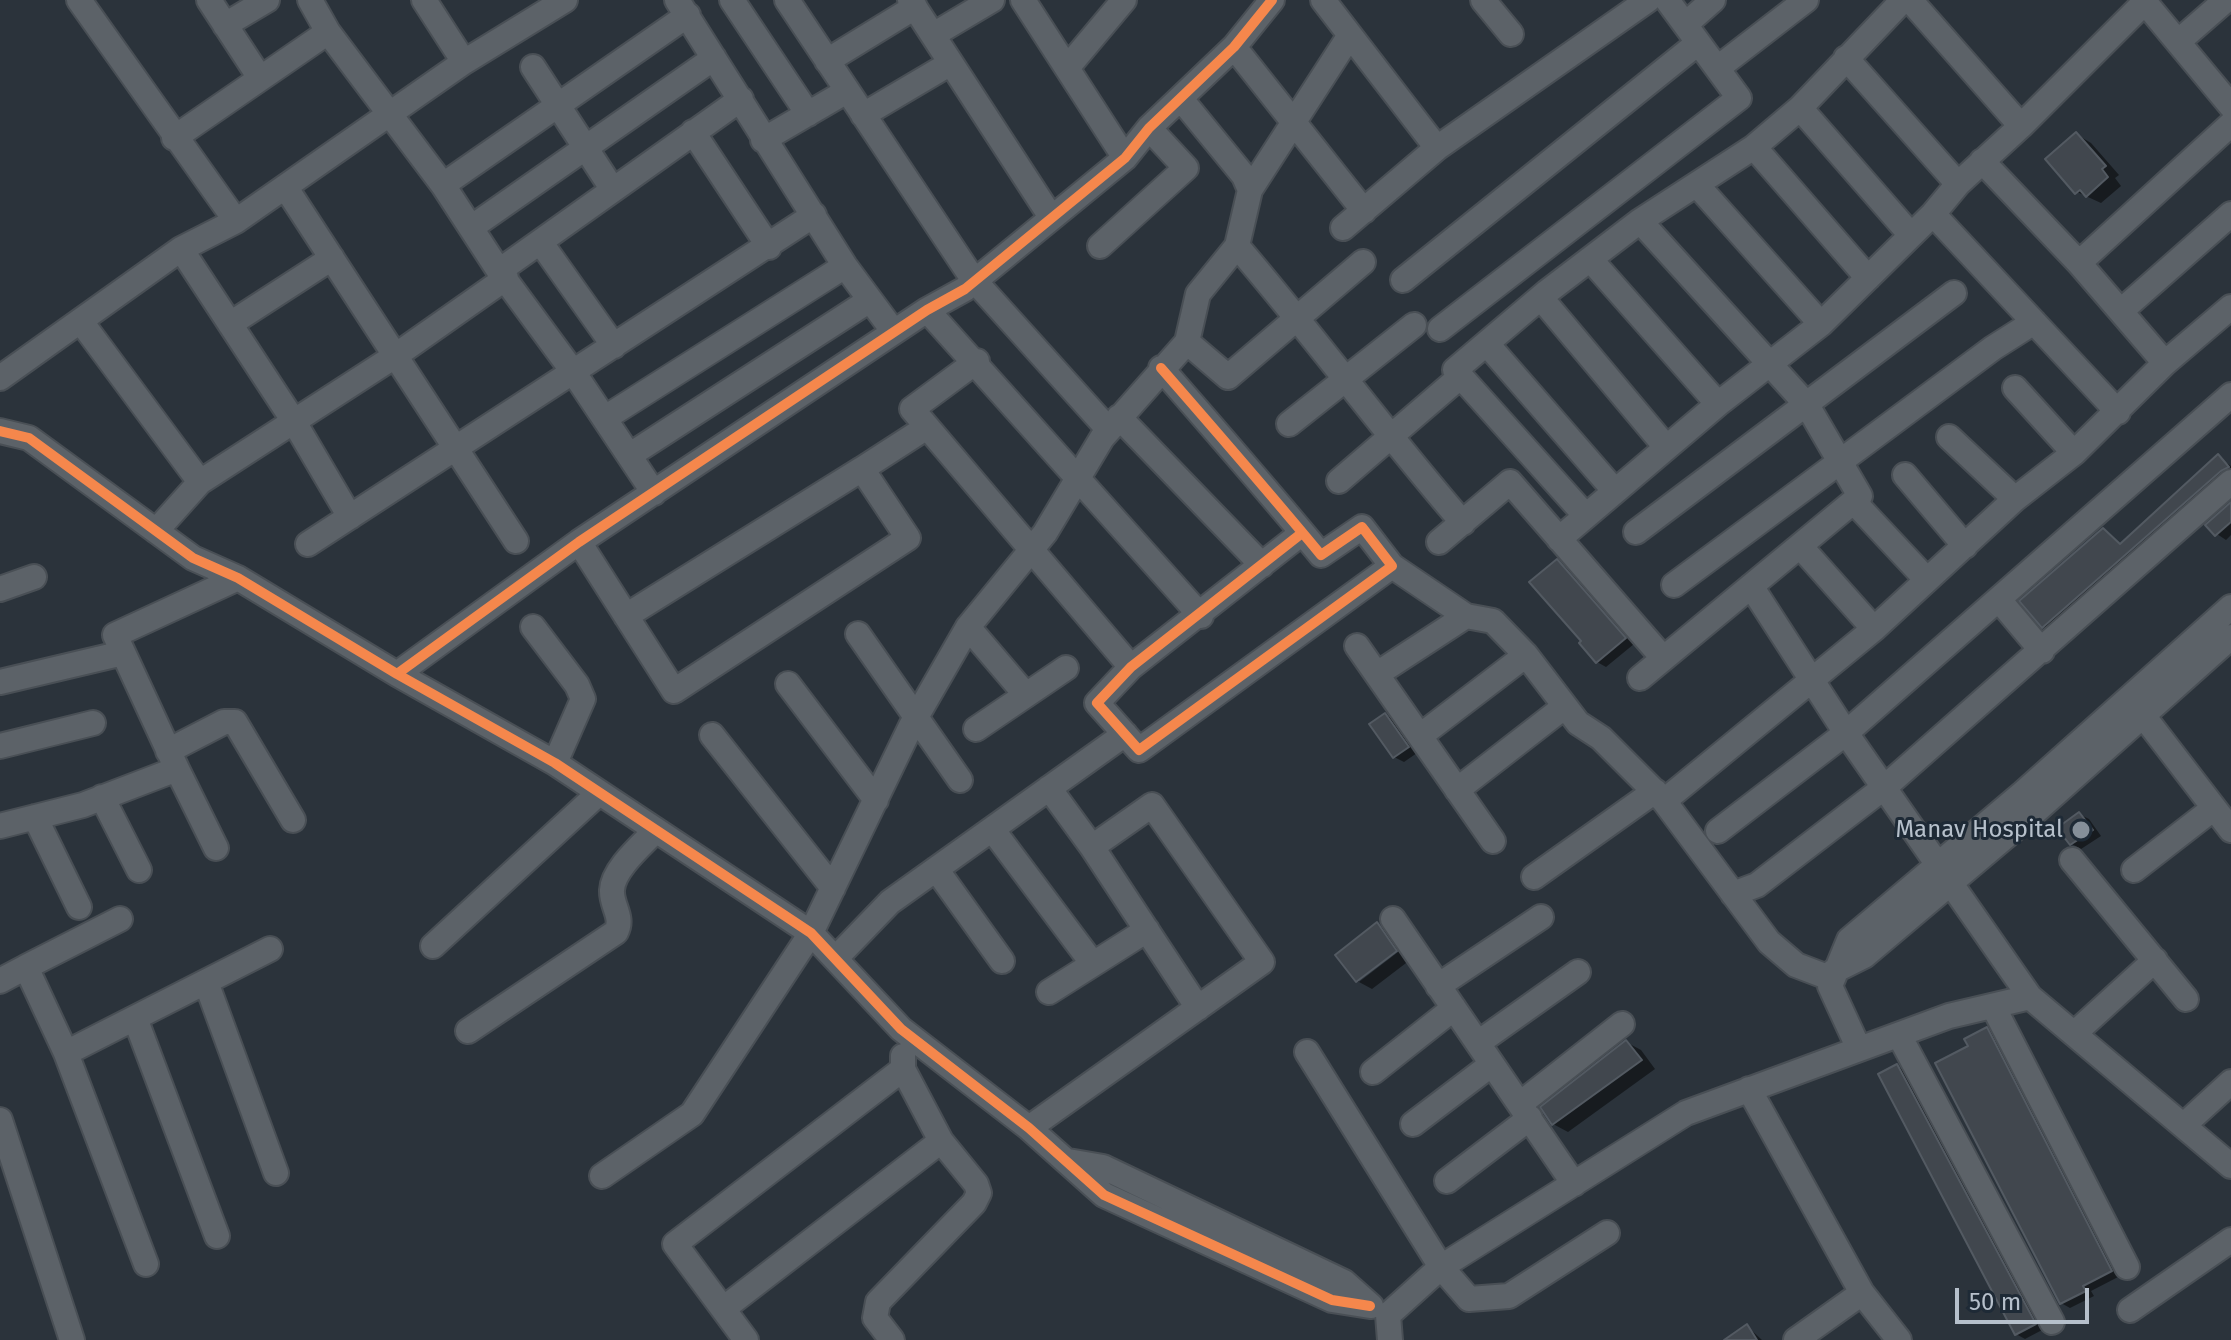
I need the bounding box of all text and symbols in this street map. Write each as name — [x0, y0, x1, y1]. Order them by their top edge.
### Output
place label: Manav Hospital — [1895, 816, 2063, 844]
marker: Manav Hospital — [2070, 819, 2092, 841]
scale bar — [1959, 1272, 2093, 1322]
text: 50 m — [1969, 1288, 2021, 1316]

